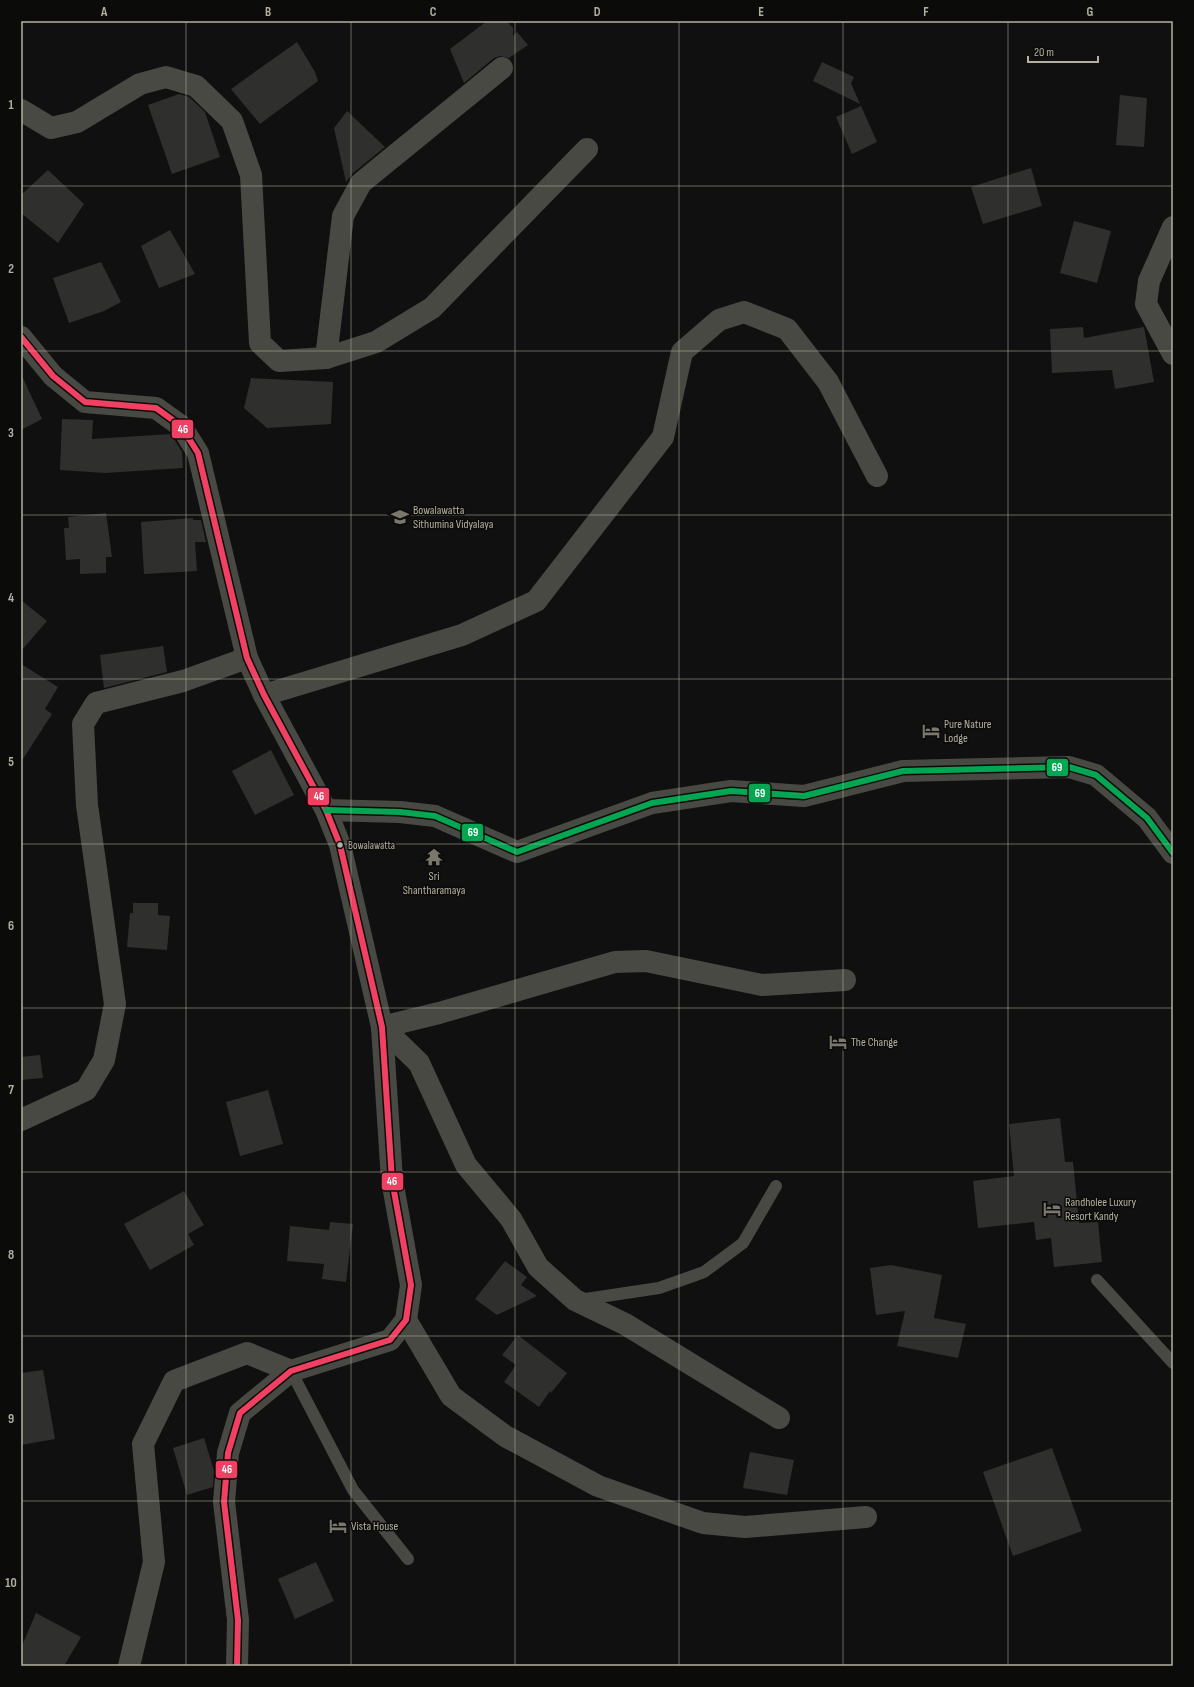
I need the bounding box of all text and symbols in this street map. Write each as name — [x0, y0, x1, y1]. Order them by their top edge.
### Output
text: A — [100, 4, 108, 20]
text: B — [265, 4, 271, 20]
text: C — [430, 4, 437, 20]
text: D — [594, 4, 601, 20]
text: E — [758, 4, 764, 20]
text: F — [923, 4, 929, 20]
text: G — [1087, 4, 1094, 20]
scale bar — [1028, 38, 1098, 64]
text: 20 m — [1034, 45, 1054, 60]
text: 1 — [8, 97, 14, 113]
text: 2 — [8, 261, 14, 277]
line badge: 46 — [171, 419, 194, 439]
text: 46 — [178, 423, 188, 436]
text: 3 — [8, 425, 14, 441]
place label: Bowalawatta Sithumina Vidyalaya — [413, 503, 494, 532]
school or university icon: Bowalawatta Sithumina Vidyalaya — [390, 507, 410, 527]
text: 4 — [8, 590, 14, 606]
place label: Pure Nature Lodge — [944, 717, 992, 746]
hotel icon: Pure Nature Lodge — [921, 721, 941, 741]
text: 5 — [8, 754, 14, 770]
line badge: 69 — [1046, 758, 1069, 777]
text: 69 — [1052, 761, 1062, 774]
line badge: 69 — [748, 783, 771, 803]
line badge: 46 — [307, 787, 330, 806]
text: 69 — [755, 787, 765, 800]
text: 46 — [314, 790, 324, 803]
line badge: 69 — [461, 823, 484, 842]
text: 69 — [468, 826, 478, 839]
place label: Bowalawatta — [348, 839, 395, 852]
marker: Bowalawatta — [335, 840, 345, 850]
temple icon: Sri Shantharamaya — [424, 847, 444, 867]
place label: Sri Shantharamaya — [403, 869, 466, 898]
text: 6 — [8, 918, 14, 934]
hotel icon: The Change — [828, 1032, 848, 1052]
place label: The Change — [851, 1035, 898, 1050]
text: 7 — [8, 1082, 14, 1098]
line badge: 46 — [381, 1172, 404, 1191]
text: 46 — [387, 1175, 397, 1188]
place label: Randholee Luxury Resort Kandy — [1065, 1195, 1137, 1224]
hotel icon: Randholee Luxury Resort Kandy — [1042, 1199, 1062, 1219]
text: 8 — [8, 1247, 14, 1263]
text: 9 — [8, 1411, 14, 1427]
line badge: 46 — [215, 1460, 238, 1479]
text: 46 — [222, 1463, 232, 1476]
hotel icon: Vista House — [328, 1516, 348, 1536]
place label: Vista House — [351, 1519, 398, 1534]
text: 10 — [5, 1575, 17, 1591]

